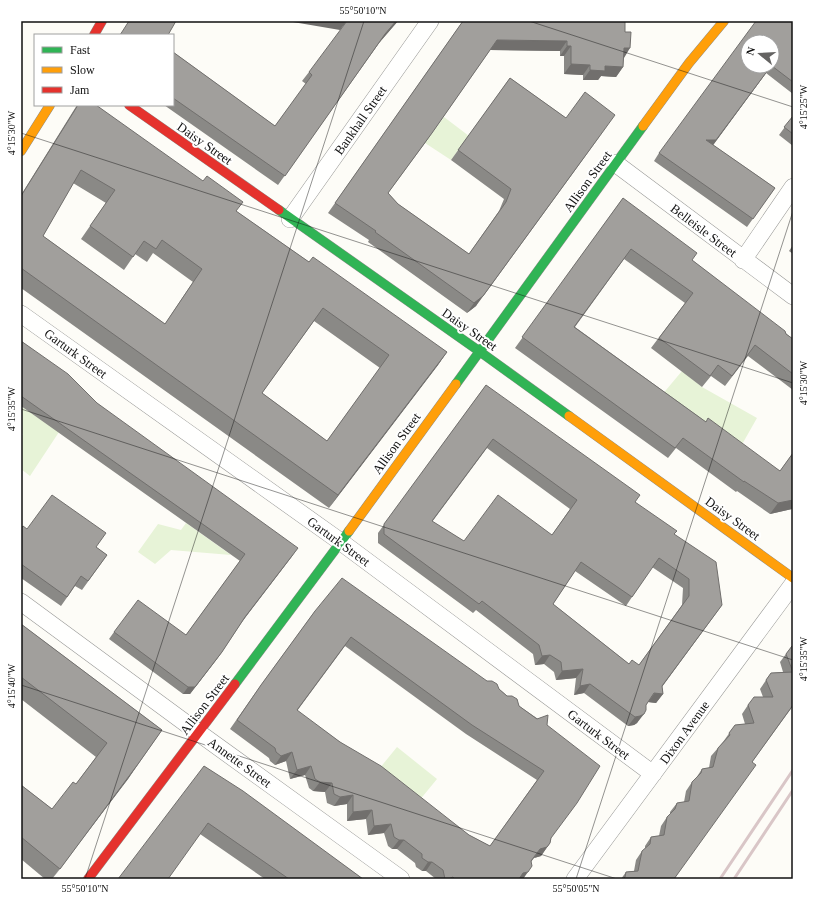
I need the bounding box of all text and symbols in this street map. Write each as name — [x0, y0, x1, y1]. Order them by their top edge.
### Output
text: 55°50'10"N — [339, 5, 387, 16]
legend — [34, 34, 174, 106]
north arrow — [740, 34, 780, 74]
text: Fast — [70, 43, 91, 57]
text: N — [744, 45, 757, 57]
text: Slow — [70, 63, 95, 77]
text: Jam — [70, 83, 90, 97]
street label: Bankhall Street — [331, 83, 390, 158]
text: 4°15'25"W — [798, 84, 809, 129]
text: 4°15'30"W — [6, 110, 17, 155]
street label: Daisy Street — [174, 119, 236, 168]
street label: Allison Street — [560, 148, 615, 215]
street label: Belleisle Street — [668, 201, 740, 260]
street label: Daisy Street — [439, 305, 501, 354]
street label: Garturk Street — [41, 326, 110, 381]
text: 4°15'30"W — [798, 360, 809, 405]
text: 4°15'35"W — [6, 386, 17, 431]
street label: Allison Street — [369, 410, 424, 477]
street label: Daisy Street — [702, 494, 763, 543]
street label: Garturk Street — [304, 514, 373, 569]
text: 4°15'35"W — [798, 636, 809, 681]
text: 4°15'40"W — [6, 663, 17, 708]
street label: Allison Street — [177, 671, 232, 738]
street label: Dixon Avenue — [656, 698, 713, 767]
street label: Garturk Street — [565, 706, 633, 763]
street label: Annette Street — [205, 734, 275, 791]
text: 55°50'10"N — [61, 883, 109, 894]
text: 55°50'05"N — [552, 883, 600, 894]

